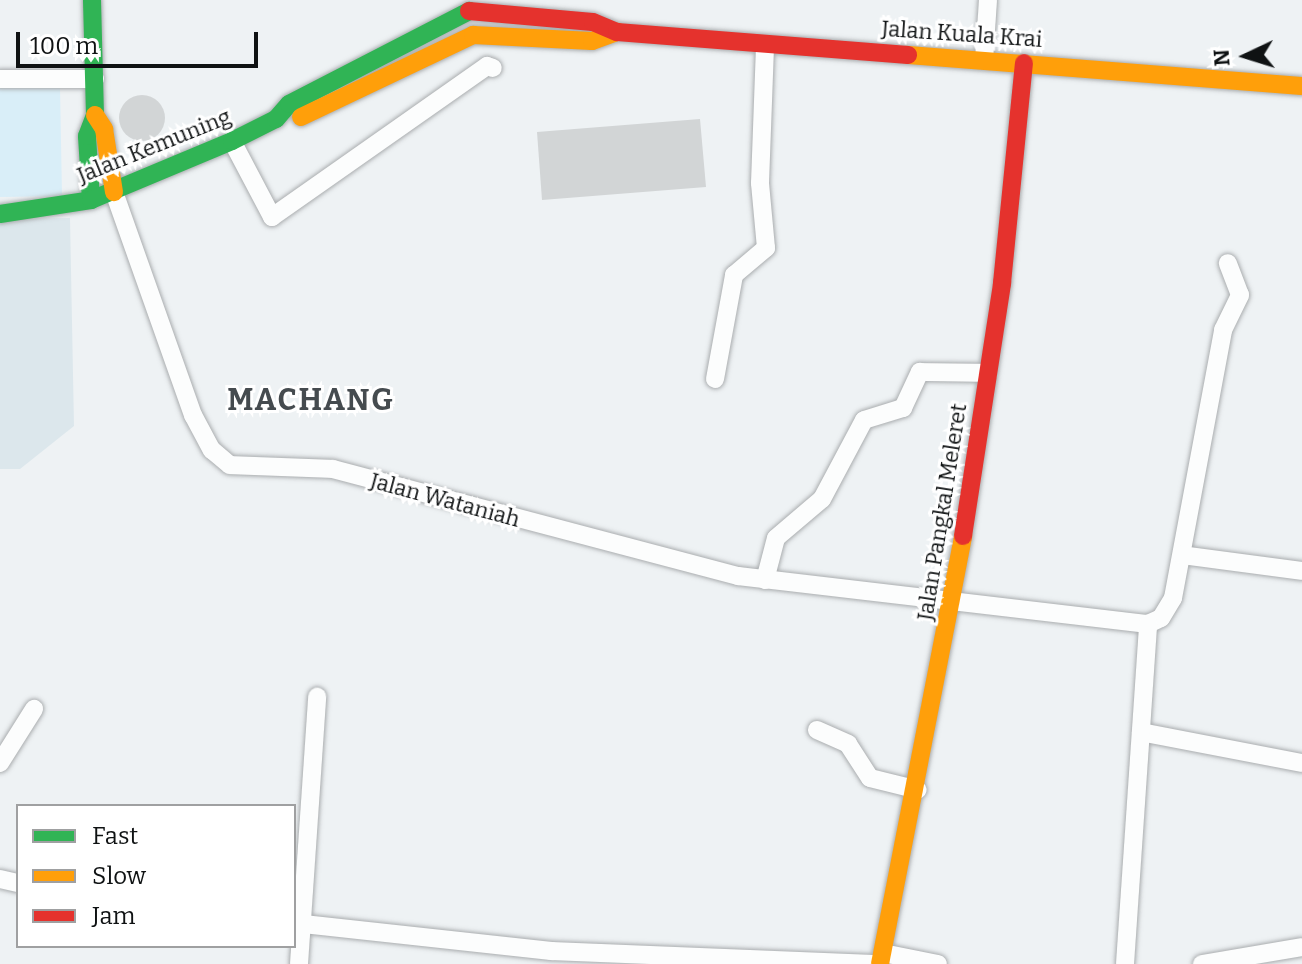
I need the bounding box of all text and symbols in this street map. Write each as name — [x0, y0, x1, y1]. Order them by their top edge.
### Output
street label: Jalan Kuala Krai — [881, 15, 1043, 53]
scale bar — [20, 16, 262, 66]
north arrow — [1206, 16, 1286, 96]
text: 100 m — [30, 32, 98, 60]
text: N — [1208, 48, 1236, 67]
street label: Jalan Kemuning — [73, 103, 235, 189]
district label: MACHANG — [227, 382, 395, 418]
street label: Jalan Pangkal Meleret — [912, 402, 972, 622]
street label: Jalan Wataniah — [367, 467, 523, 533]
legend — [16, 804, 296, 948]
text: Fast — [92, 822, 138, 850]
text: Slow — [92, 862, 146, 890]
text: Jam — [92, 902, 135, 930]

